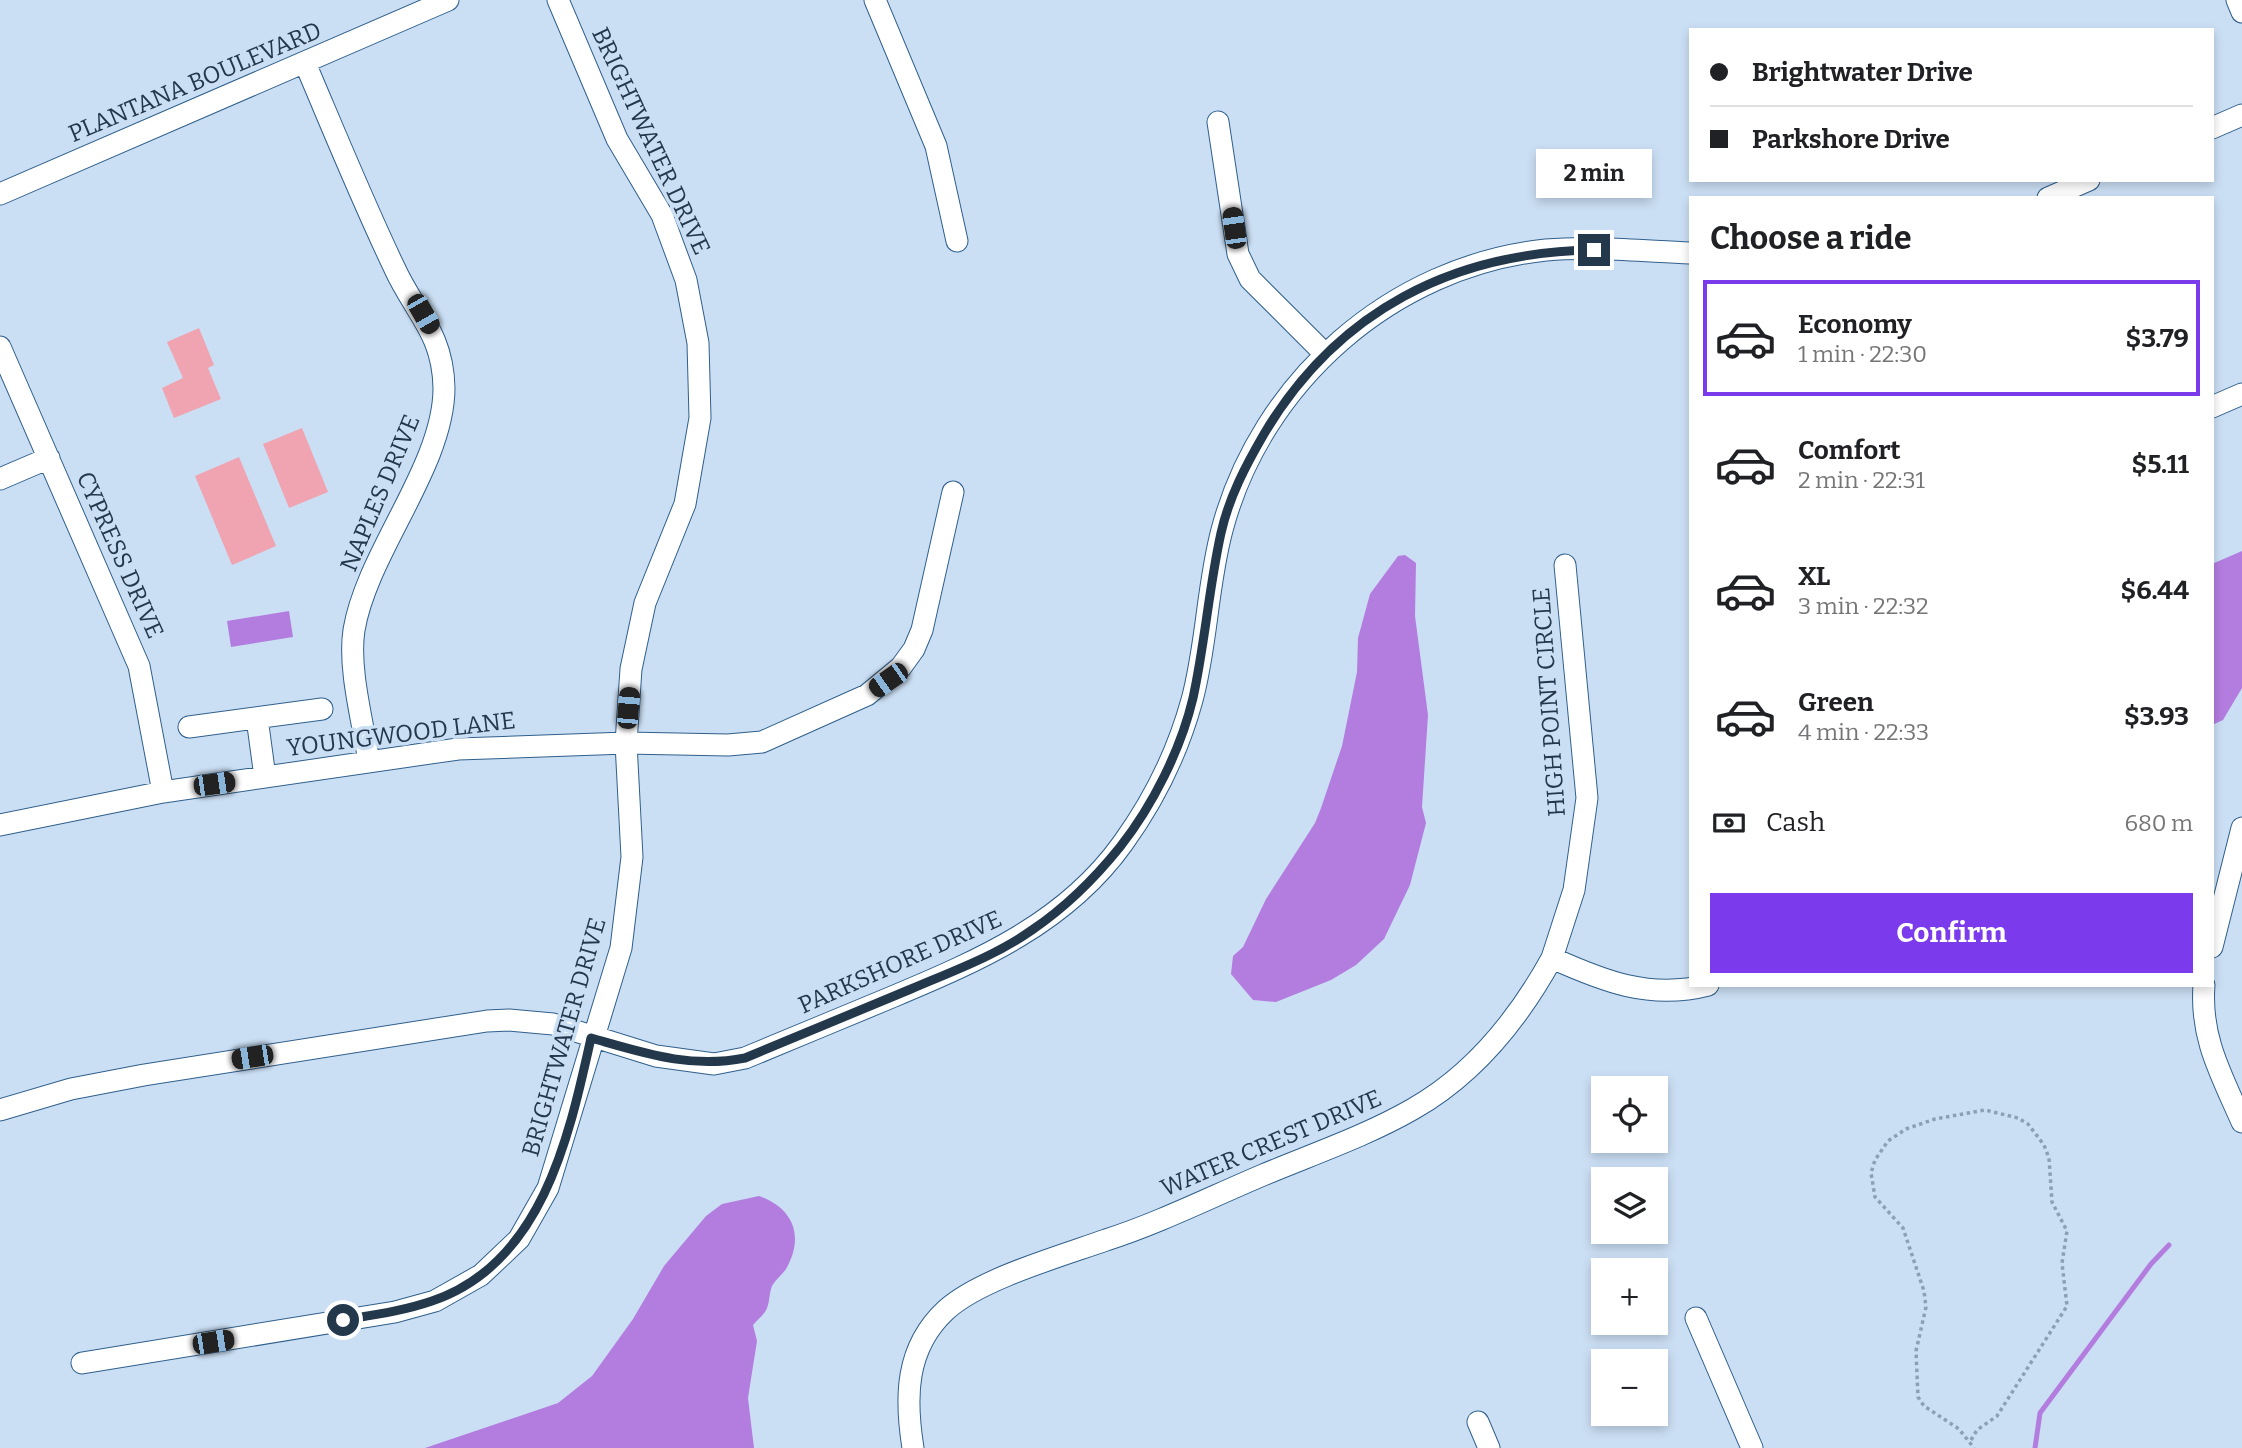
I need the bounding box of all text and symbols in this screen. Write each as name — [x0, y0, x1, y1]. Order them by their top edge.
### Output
street label: PLANTANA BOULEVARD — [64, 16, 326, 148]
street label: BRIGHTWATER DRIVE — [586, 23, 716, 259]
text: Brightwater Drive — [1752, 57, 1973, 88]
text: Parkshore Drive — [1752, 124, 1950, 155]
callout: 2 min — [1536, 148, 1652, 198]
text: 2 min — [1563, 159, 1625, 187]
car — [1221, 206, 1248, 250]
text: Choose a ride — [1710, 219, 1911, 257]
route end — [1578, 234, 1610, 266]
car — [404, 291, 443, 337]
icon: car — [1714, 307, 1777, 370]
text: Economy — [1798, 309, 1912, 340]
text: $3.79 — [2126, 323, 2189, 354]
text: 1 min · 22:30 — [1798, 340, 1927, 368]
street label: NAPLES DRIVE — [334, 410, 426, 576]
icon: car — [1714, 433, 1777, 496]
text: Comfort — [1798, 435, 1901, 466]
text: $5.11 — [2131, 449, 2189, 480]
text: 2 min · 22:31 — [1798, 466, 1925, 494]
street label: CYPRESS DRIVE — [71, 467, 169, 643]
icon: car — [1714, 559, 1777, 622]
text: XL — [1798, 561, 1830, 592]
text: $6.44 — [2120, 575, 2189, 606]
street label: HIGH POINT CIRCLE — [1527, 586, 1571, 818]
text: 3 min · 22:32 — [1798, 592, 1929, 620]
car — [865, 659, 912, 701]
icon: car — [1714, 685, 1777, 748]
car — [616, 686, 641, 730]
text: Green — [1798, 687, 1874, 718]
text: $3.93 — [2124, 701, 2189, 732]
street label: YOUNGWOOD LANE — [285, 706, 517, 762]
text: 4 min · 22:33 — [1798, 718, 1929, 746]
car — [192, 771, 237, 797]
icon: cash — [1710, 804, 1748, 842]
text: Cash — [1766, 807, 1825, 838]
text: 680 m — [2124, 809, 2193, 837]
button: Confirm — [1710, 893, 2193, 973]
street label: PARKSHORE DRIVE — [794, 905, 1006, 1019]
street label: BRIGHTWATER DRIVE — [516, 914, 612, 1160]
car — [230, 1043, 275, 1071]
map controls — [1591, 1076, 1668, 1426]
button: locate — [1591, 1076, 1668, 1153]
street label: WATER CREST DRIVE — [1156, 1084, 1386, 1202]
button: layers — [1591, 1167, 1668, 1244]
button: + — [1591, 1258, 1668, 1335]
route start — [327, 1304, 359, 1336]
car — [191, 1328, 236, 1356]
button: − — [1591, 1349, 1668, 1426]

